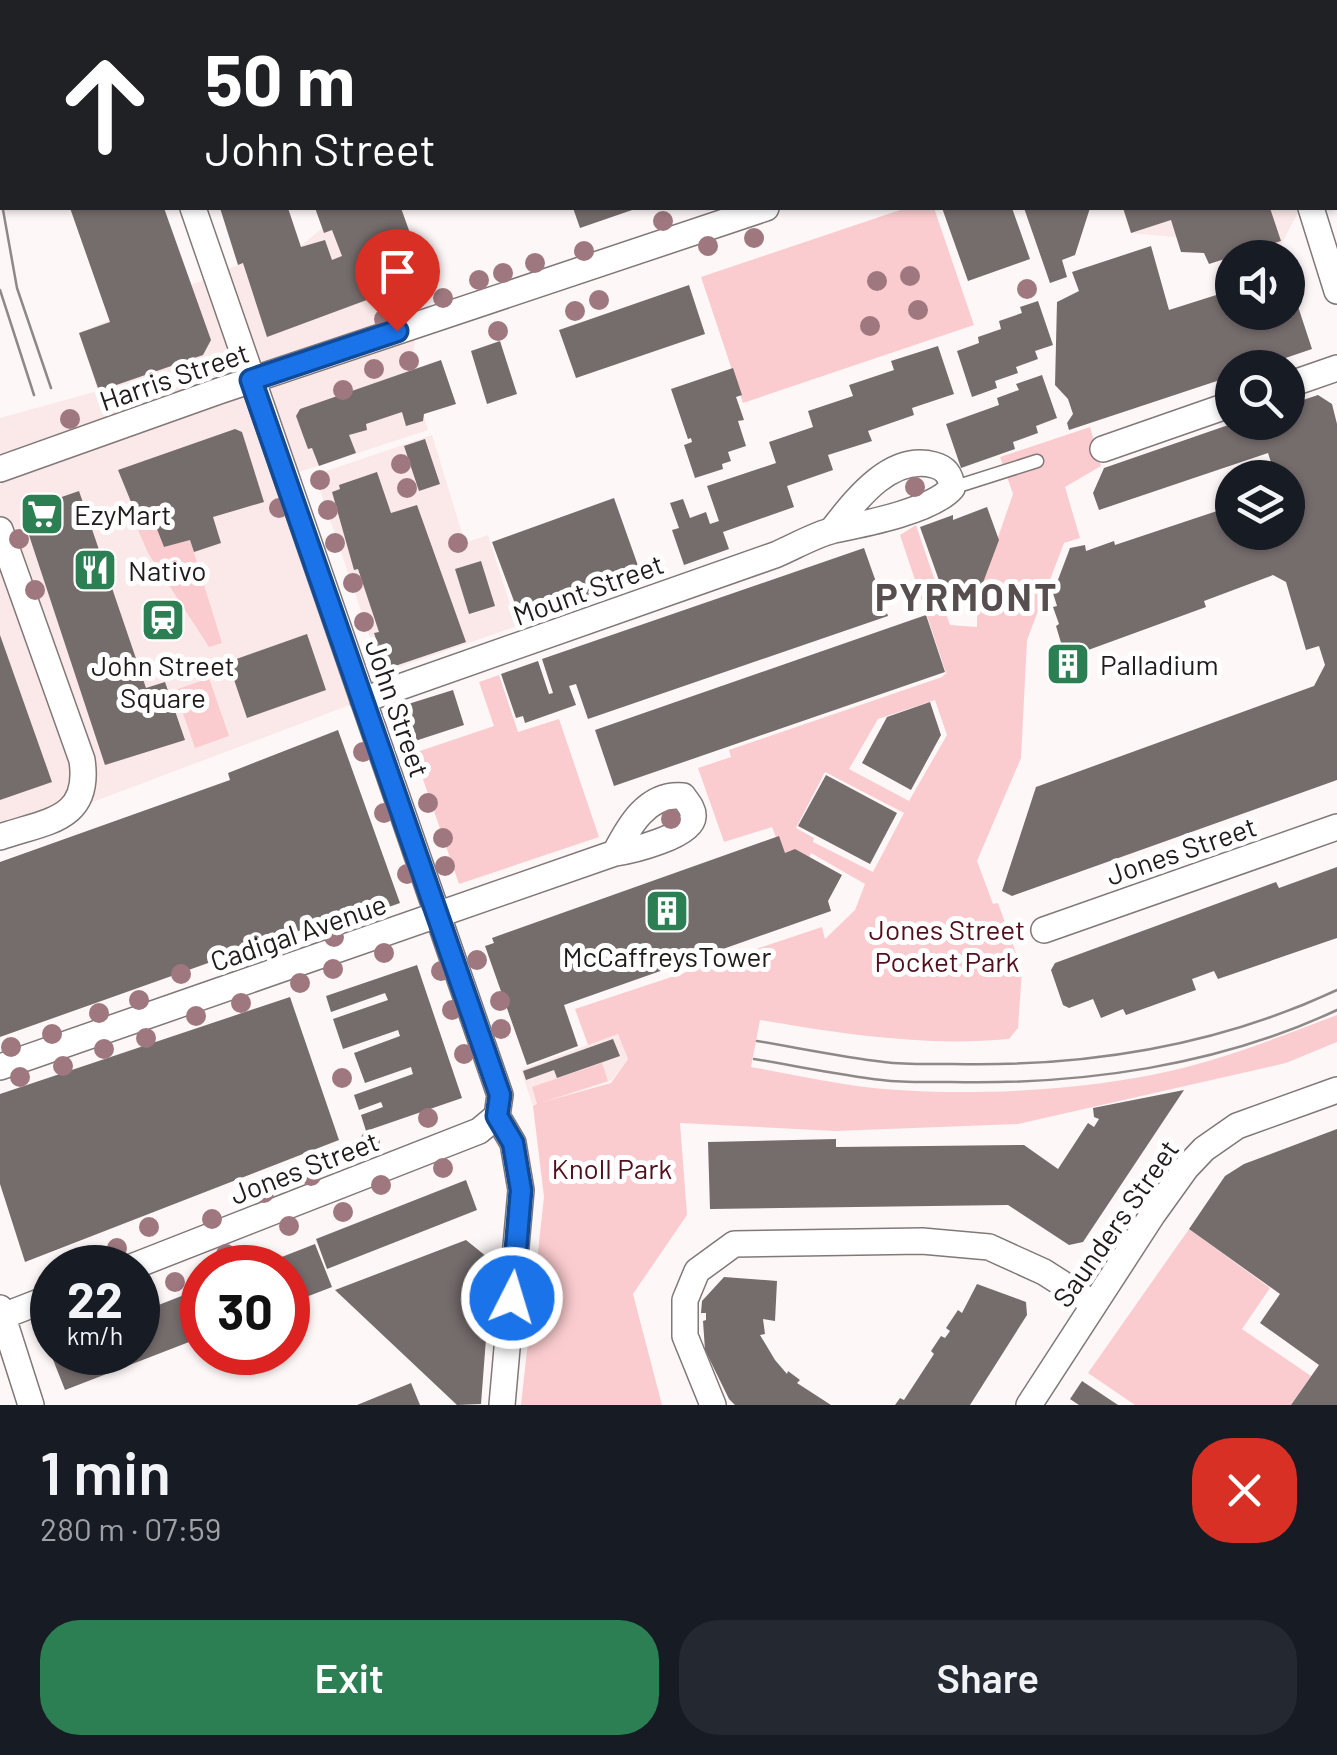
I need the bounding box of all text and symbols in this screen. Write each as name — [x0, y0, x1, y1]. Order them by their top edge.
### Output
text: 50 m — [205, 36, 355, 120]
icon: ahead — [40, 40, 170, 170]
text: John Street — [205, 121, 436, 175]
pin — [355, 229, 440, 332]
map controls — [1215, 240, 1305, 550]
button: sound — [1215, 240, 1305, 330]
icon: arrive — [370, 244, 425, 299]
street label: Harris Street — [95, 335, 253, 417]
button: search — [1215, 350, 1305, 440]
button: layers — [1215, 460, 1305, 550]
supermarket icon: EzyMart — [19, 491, 65, 537]
place label: EzyMart — [74, 497, 171, 531]
street label: Mount Street — [508, 546, 668, 632]
restaurant icon: Nativo — [72, 547, 118, 593]
place label: Nativo — [128, 553, 207, 587]
district label: PYRMONT — [875, 573, 1059, 619]
station icon: John Street Square — [140, 597, 186, 643]
street label: John Street — [359, 635, 437, 781]
building icon: Palladium — [1045, 641, 1091, 687]
place label: Palladium — [1100, 647, 1219, 681]
place label: John Street Square — [91, 648, 235, 714]
street label: Jones Street — [1101, 808, 1261, 892]
street label: Cadigal Avenue — [206, 886, 390, 978]
building icon: McCaffreysTower — [644, 888, 690, 934]
park label: Jones Street Pocket Park — [869, 912, 1025, 978]
place label: McCaffreysTower — [562, 939, 772, 973]
street label: Jones Street — [225, 1123, 383, 1211]
street label: Saunders Street — [1045, 1133, 1185, 1313]
park label: Knoll Park — [552, 1151, 672, 1185]
speed limit sign: 30 — [180, 1245, 310, 1375]
position arrow — [460, 1246, 564, 1350]
text: 22 — [67, 1268, 123, 1328]
text: km/h — [67, 1320, 123, 1350]
text: 1 min — [40, 1435, 171, 1507]
button: close — [1192, 1438, 1297, 1543]
text: 280 m · 07:59 — [40, 1509, 221, 1547]
button: Exit — [40, 1620, 659, 1735]
button: Share — [679, 1620, 1297, 1735]

